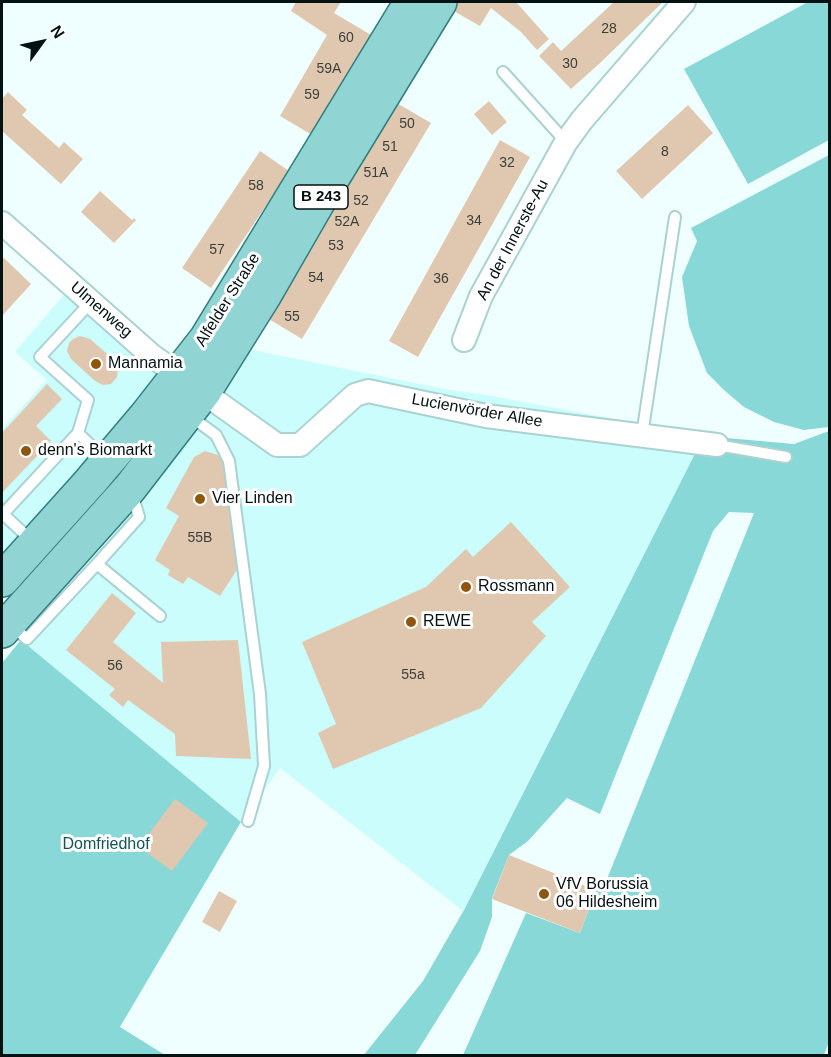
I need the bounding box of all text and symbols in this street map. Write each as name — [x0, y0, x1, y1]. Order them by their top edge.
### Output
north arrow — [12, 12, 72, 72]
house number: 28 — [601, 21, 617, 37]
text: N — [47, 22, 68, 41]
house number: 60 — [338, 30, 354, 46]
house number: 30 — [562, 56, 578, 72]
house number: 59A — [317, 61, 341, 77]
house number: 59 — [304, 87, 320, 103]
house number: 50 — [399, 116, 415, 132]
house number: 51 — [382, 139, 398, 155]
house number: 8 — [661, 144, 669, 160]
house number: 32 — [499, 155, 515, 171]
house number: 51A — [364, 165, 388, 181]
street label: An der Innerste-Au — [473, 176, 553, 304]
house number: 58 — [248, 178, 264, 194]
road number: B 243 — [294, 185, 348, 209]
house number: 52 — [353, 193, 369, 209]
house number: 34 — [466, 213, 482, 229]
house number: 52A — [335, 214, 359, 230]
house number: 53 — [328, 238, 344, 254]
house number: 57 — [209, 242, 225, 258]
street label: Alfelder Straße — [192, 250, 264, 350]
house number: 54 — [308, 270, 324, 286]
house number: 36 — [433, 271, 449, 287]
street label: Ulmenweg — [66, 278, 136, 342]
house number: 55 — [284, 309, 300, 325]
place label: Mannamia — [108, 354, 183, 374]
marker: Mannamia — [89, 357, 103, 371]
street label: Lucienvörder Allee — [410, 390, 544, 432]
place label: denn's Biomarkt — [38, 441, 152, 461]
marker: denn's Biomarkt — [19, 444, 33, 458]
place label: Vier Linden — [212, 489, 293, 509]
marker: Vier Linden — [193, 492, 207, 506]
house number: 55B — [188, 530, 212, 546]
place label: Rossmann — [478, 577, 554, 597]
marker: Rossmann — [459, 580, 473, 594]
place label: REWE — [423, 612, 471, 632]
marker: REWE — [404, 615, 418, 629]
house number: 56 — [107, 658, 123, 674]
house number: 55a — [401, 667, 425, 683]
park label: Domfriedhof — [62, 835, 150, 855]
place label: VfV Borussia 06 Hildesheim — [556, 875, 657, 913]
marker: VfV Borussia 06 Hildesheim — [537, 887, 551, 901]

